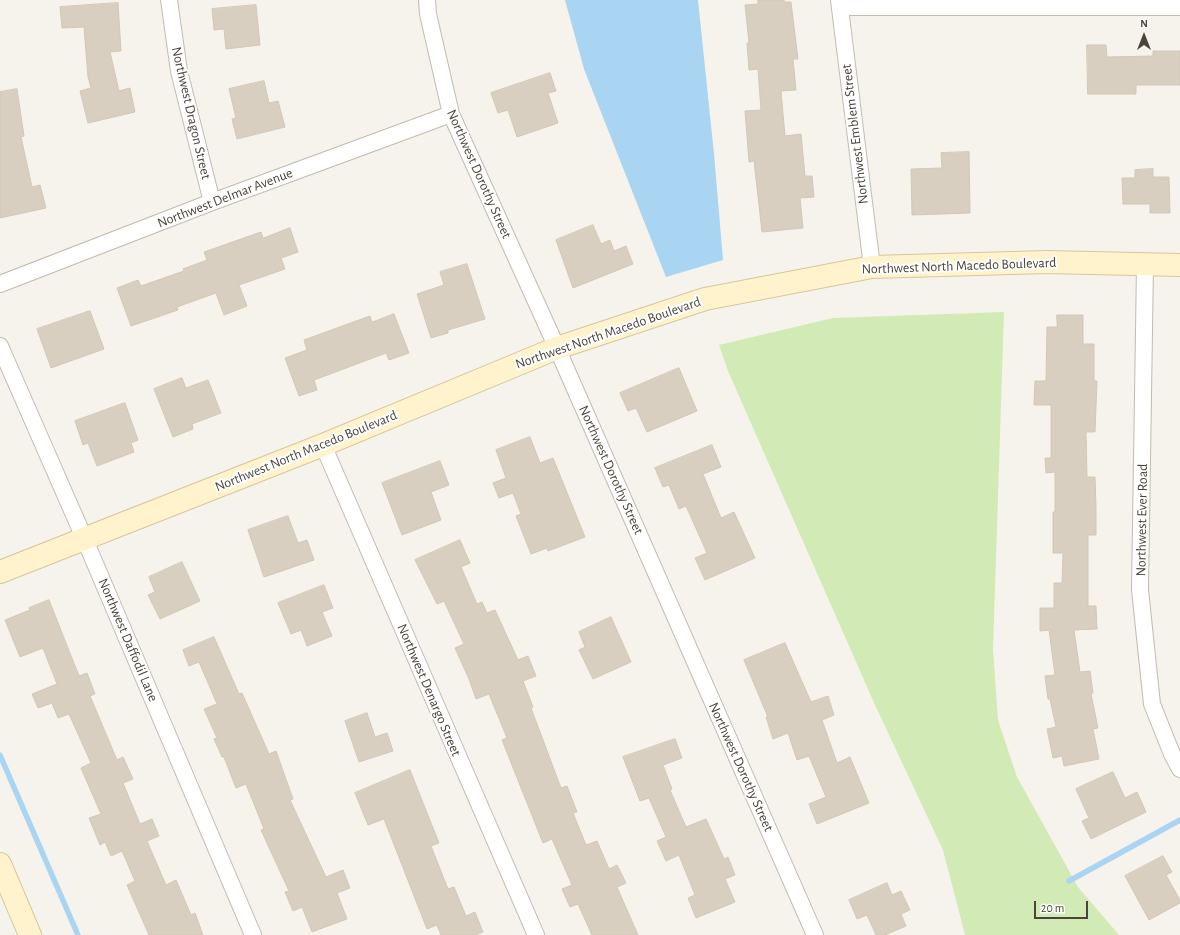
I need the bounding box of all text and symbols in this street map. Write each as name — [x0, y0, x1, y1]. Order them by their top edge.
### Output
north arrow — [1124, 16, 1164, 56]
text: N — [1140, 18, 1148, 29]
street label: Northwest Dragon Street — [168, 45, 214, 181]
street label: Northwest Emblem Street — [838, 63, 872, 205]
street label: Northwest Dorothy Street — [443, 107, 515, 241]
street label: Northwest Delmar Avenue — [155, 164, 295, 232]
street label: Northwest North Macedo Boulevard — [861, 254, 1057, 278]
street label: Northwest North Macedo Boulevard — [513, 293, 703, 373]
street label: Northwest Dorothy Street — [575, 403, 647, 537]
street label: Northwest North Macedo Boulevard — [212, 407, 400, 495]
street label: Northwest Ever Road — [1133, 463, 1151, 577]
street label: Northwest Daffodil Lane — [94, 576, 162, 704]
street label: Northwest Denargo Street — [393, 621, 465, 759]
street label: Northwest Dorothy Street — [705, 700, 777, 834]
scale bar — [1036, 893, 1090, 919]
text: 20 m — [1041, 902, 1064, 914]

